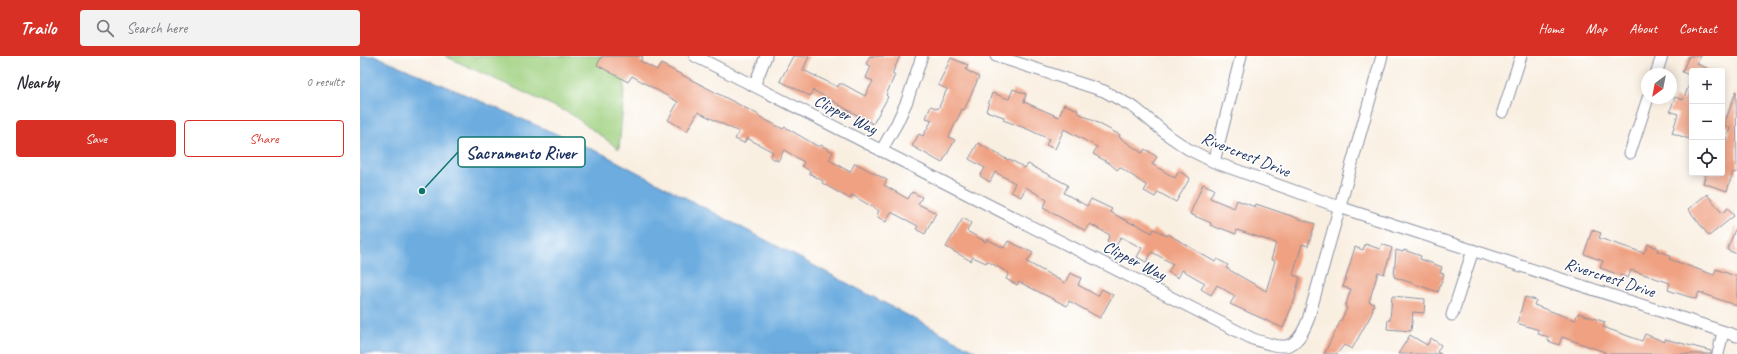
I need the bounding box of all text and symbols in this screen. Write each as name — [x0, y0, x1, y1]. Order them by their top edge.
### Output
search box — [80, 10, 360, 46]
text: Trailo — [20, 16, 56, 40]
icon: search — [94, 17, 116, 39]
text: Search here — [126, 19, 188, 38]
text: Home — [1538, 20, 1564, 37]
text: Map — [1586, 20, 1607, 37]
text: About — [1629, 20, 1657, 37]
text: Contact — [1679, 20, 1717, 37]
north arrow — [1641, 68, 1677, 104]
map controls — [1689, 68, 1725, 176]
button: + — [1689, 68, 1725, 104]
text: Nearby — [16, 72, 59, 93]
text: 0 results — [306, 74, 344, 90]
street label: Clipper Way — [811, 90, 882, 140]
button: − — [1689, 104, 1725, 140]
button: Save — [16, 120, 176, 157]
button: Share — [184, 120, 344, 157]
street label: Rivercrest Drive — [1198, 127, 1295, 182]
callout: Sacramento River — [458, 137, 585, 167]
button: locate — [1689, 140, 1725, 176]
text: Sacramento River — [466, 142, 579, 164]
street label: Clipper Way — [1100, 236, 1171, 286]
street label: Rivercrest Drive — [1562, 253, 1659, 302]

